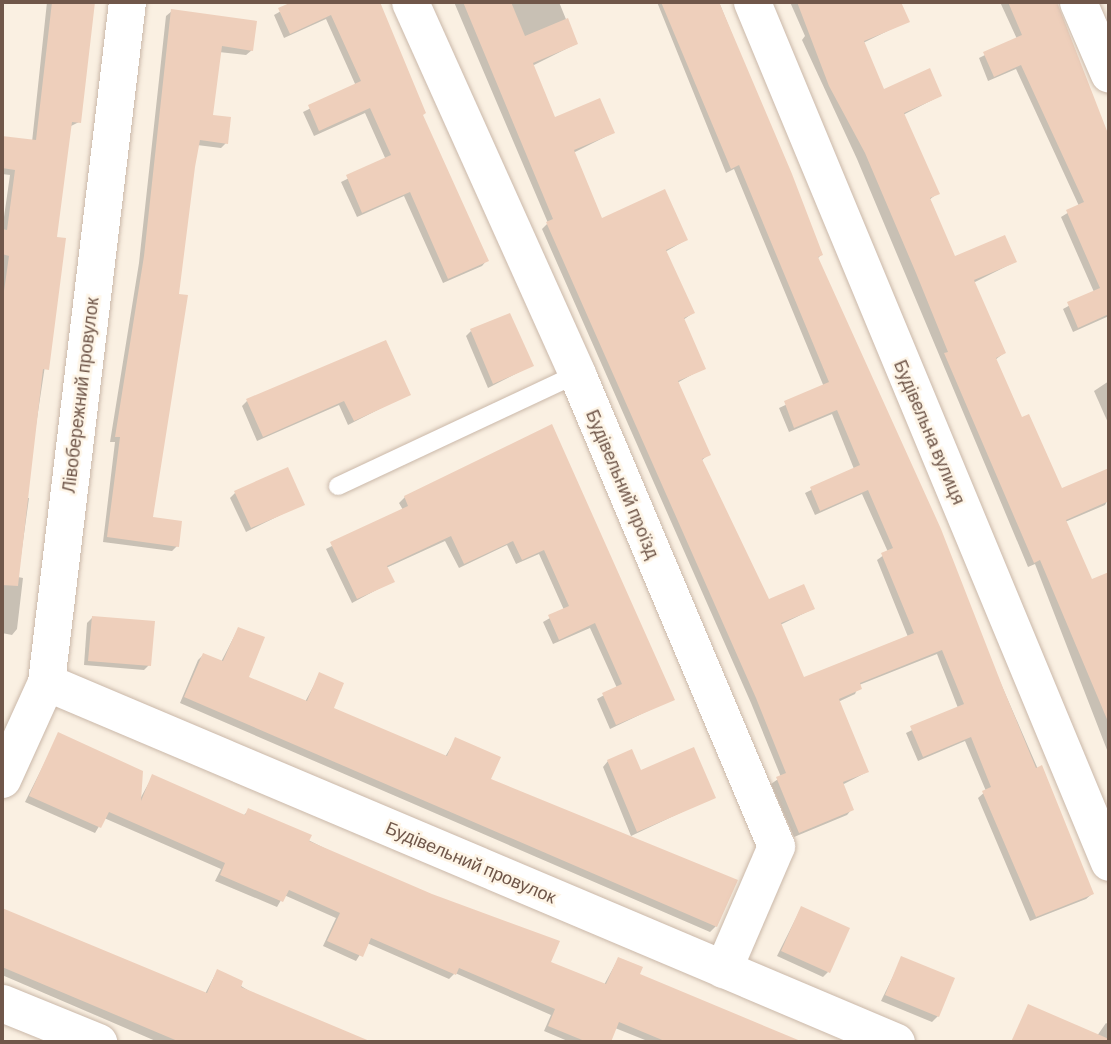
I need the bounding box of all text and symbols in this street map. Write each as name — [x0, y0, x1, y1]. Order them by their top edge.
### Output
street label: Лівобережний провулок — [57, 296, 103, 494]
street label: Будівельна вулиця — [890, 356, 970, 508]
street label: Будівельний проїзд — [582, 406, 664, 562]
street label: Будівельний провулок — [383, 816, 559, 908]

